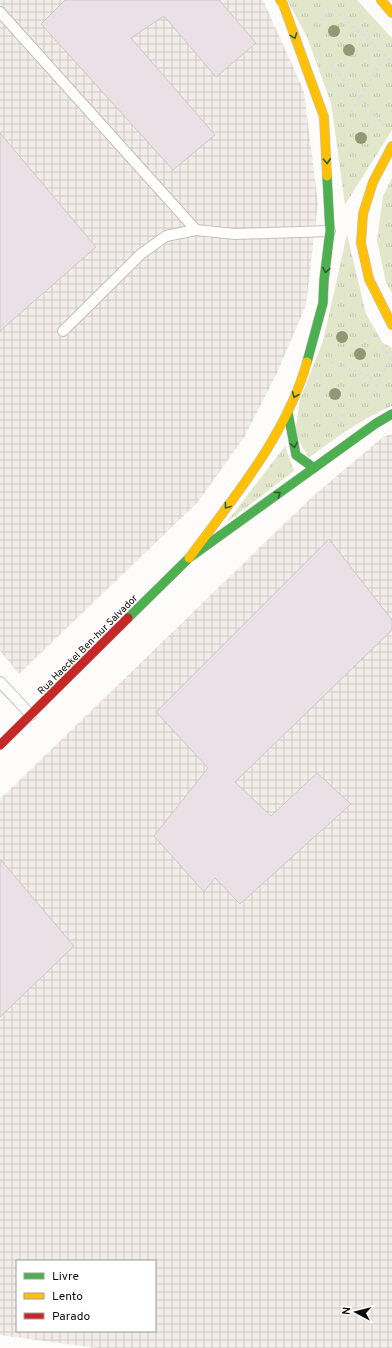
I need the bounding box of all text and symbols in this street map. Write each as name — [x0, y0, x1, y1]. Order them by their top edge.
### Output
one-way arrow — [290, 32, 298, 39]
one-way arrow — [322, 158, 331, 164]
one-way arrow — [321, 267, 330, 273]
one-way arrow — [292, 391, 300, 399]
one-way arrow — [289, 441, 298, 448]
one-way arrow — [273, 492, 280, 499]
one-way arrow — [225, 501, 232, 508]
street label: Rua Haeckel Ben-hur Salvador — [35, 592, 141, 698]
legend — [16, 1260, 156, 1332]
text: Livre — [52, 1269, 79, 1285]
text: Lento — [52, 1289, 83, 1305]
north arrow — [336, 1292, 376, 1332]
text: N — [340, 1306, 354, 1316]
text: Parado — [52, 1309, 90, 1325]

